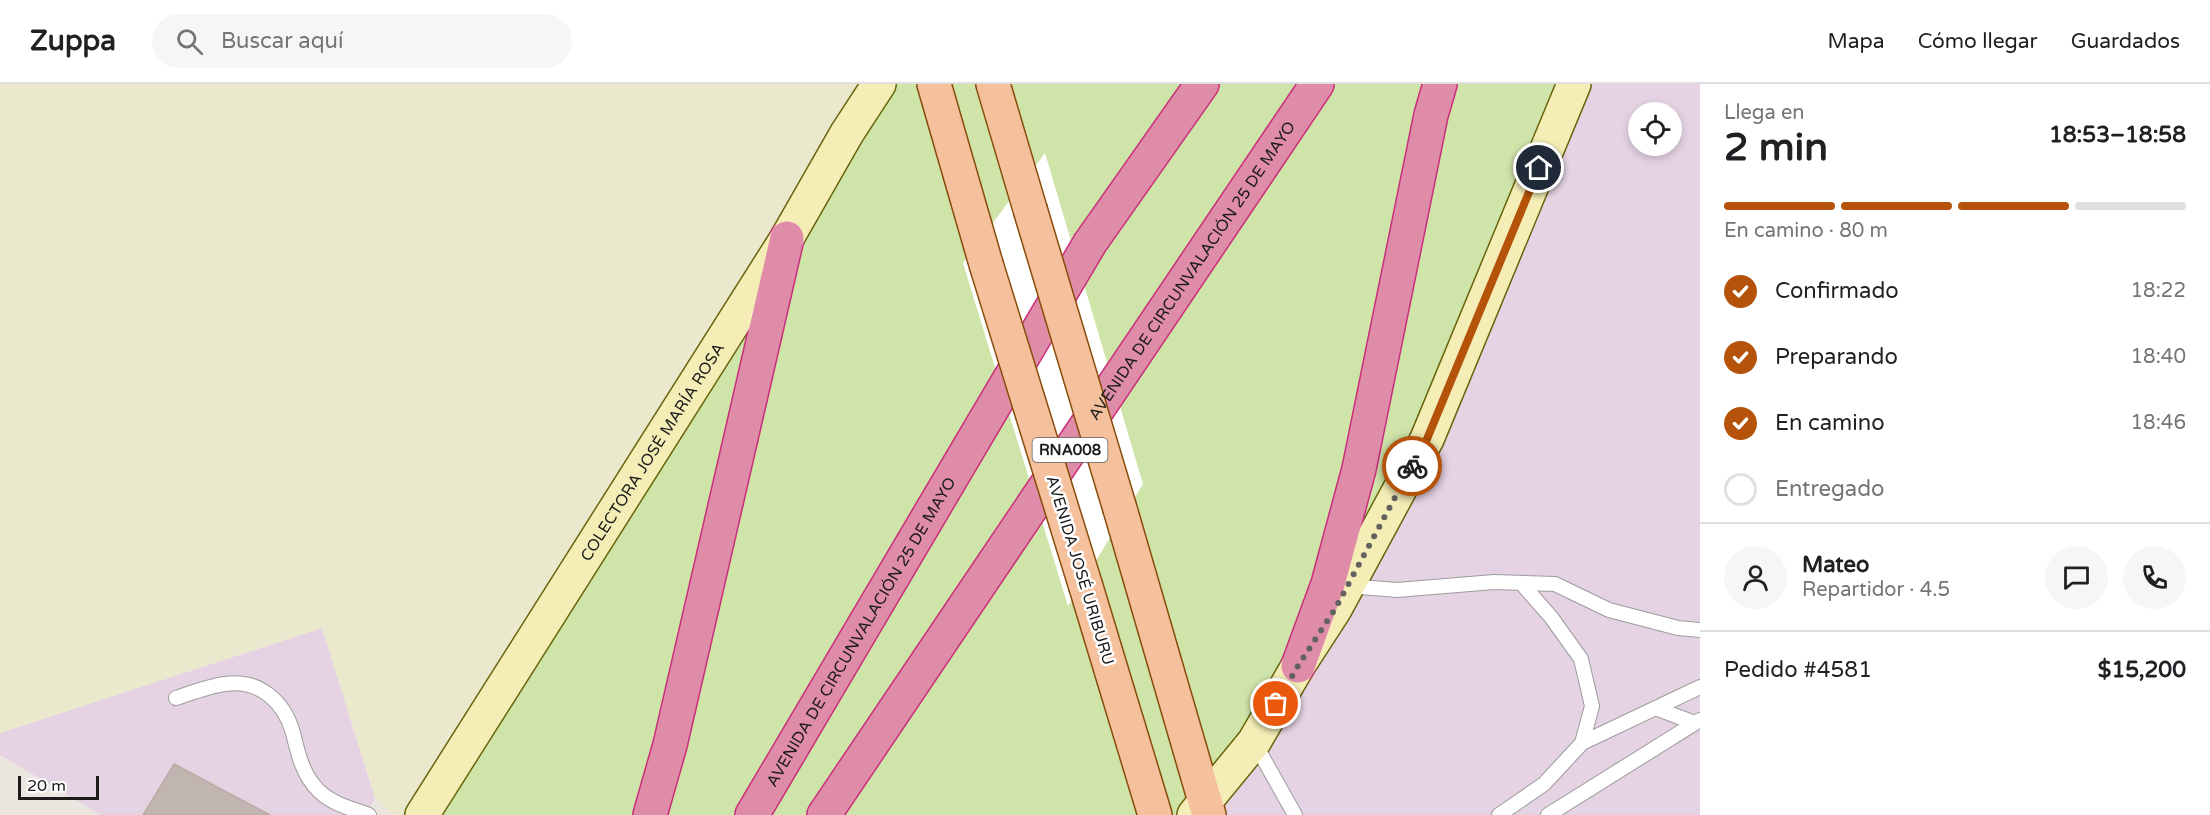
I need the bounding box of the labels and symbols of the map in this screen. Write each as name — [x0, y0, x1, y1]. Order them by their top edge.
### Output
street label: AVENIDA DE CIRCUNVALACIÓN 25 DE MAYO — [1084, 118, 1300, 424]
pin — [1513, 142, 1564, 193]
street label: COLECTORA JOSÉ MARÍA ROSA — [576, 339, 729, 565]
courier — [1382, 436, 1442, 496]
road number: RNA008 — [1032, 438, 1108, 462]
street label: AVENIDA JOSÉ URIBURU — [1042, 473, 1118, 668]
street label: AVENIDA DE CIRCUNVALACIÓN 25 DE MAYO — [762, 474, 960, 791]
pin — [1250, 678, 1301, 729]
scale bar — [18, 773, 99, 800]

